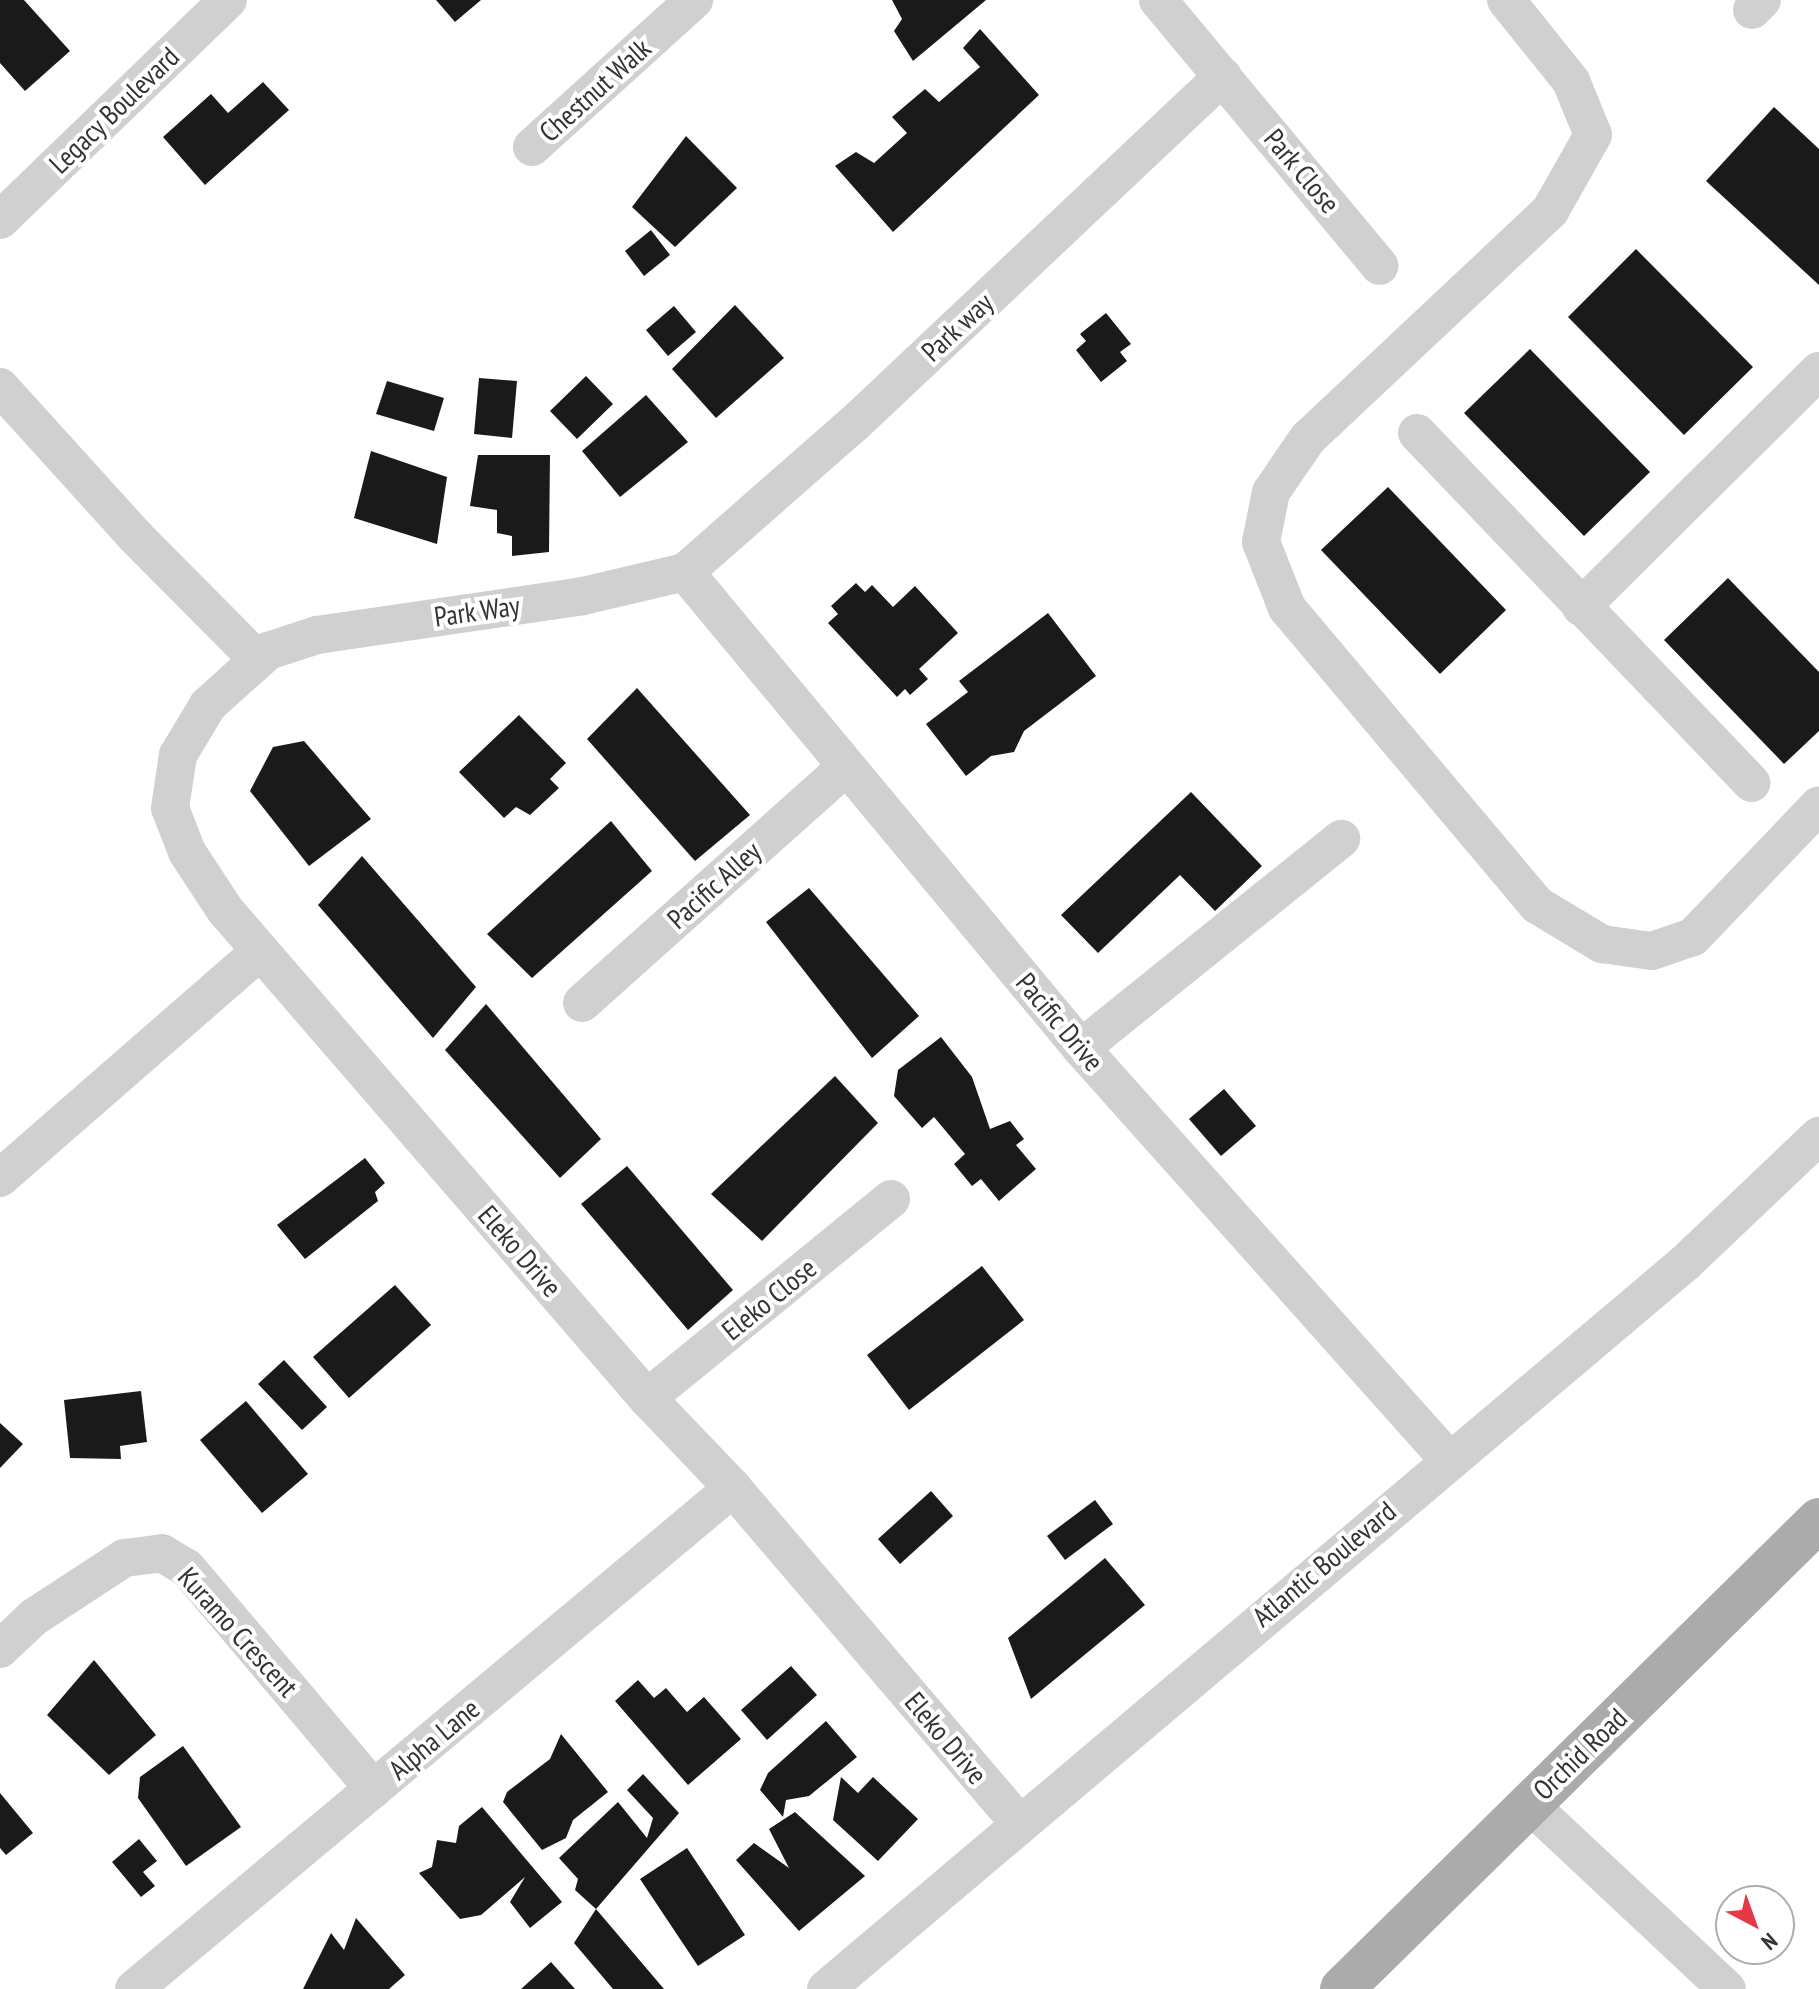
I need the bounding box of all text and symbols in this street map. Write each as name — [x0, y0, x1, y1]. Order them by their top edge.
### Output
street label: Chestnut Walk — [532, 31, 658, 149]
street label: Legacy Boulevard — [42, 40, 186, 180]
street label: Park Close — [1257, 122, 1347, 220]
street label: Park way — [914, 285, 1000, 369]
street label: Park Way — [432, 588, 522, 634]
street label: Pacific Alley — [660, 834, 768, 936]
street label: Pacific Drive — [1009, 966, 1111, 1078]
street label: Eleko Drive — [471, 1199, 569, 1303]
street label: Eleko Close — [715, 1251, 823, 1347]
street label: Atlantic Boulevard — [1245, 1494, 1403, 1634]
street label: Kuramo Crescent — [171, 1560, 305, 1704]
street label: Eleko Drive — [898, 1685, 994, 1791]
street label: Alpha Lane — [382, 1692, 486, 1786]
street label: Orchid Road — [1526, 1701, 1634, 1807]
north arrow — [1715, 1885, 1795, 1965]
text: N — [1756, 1927, 1783, 1956]

